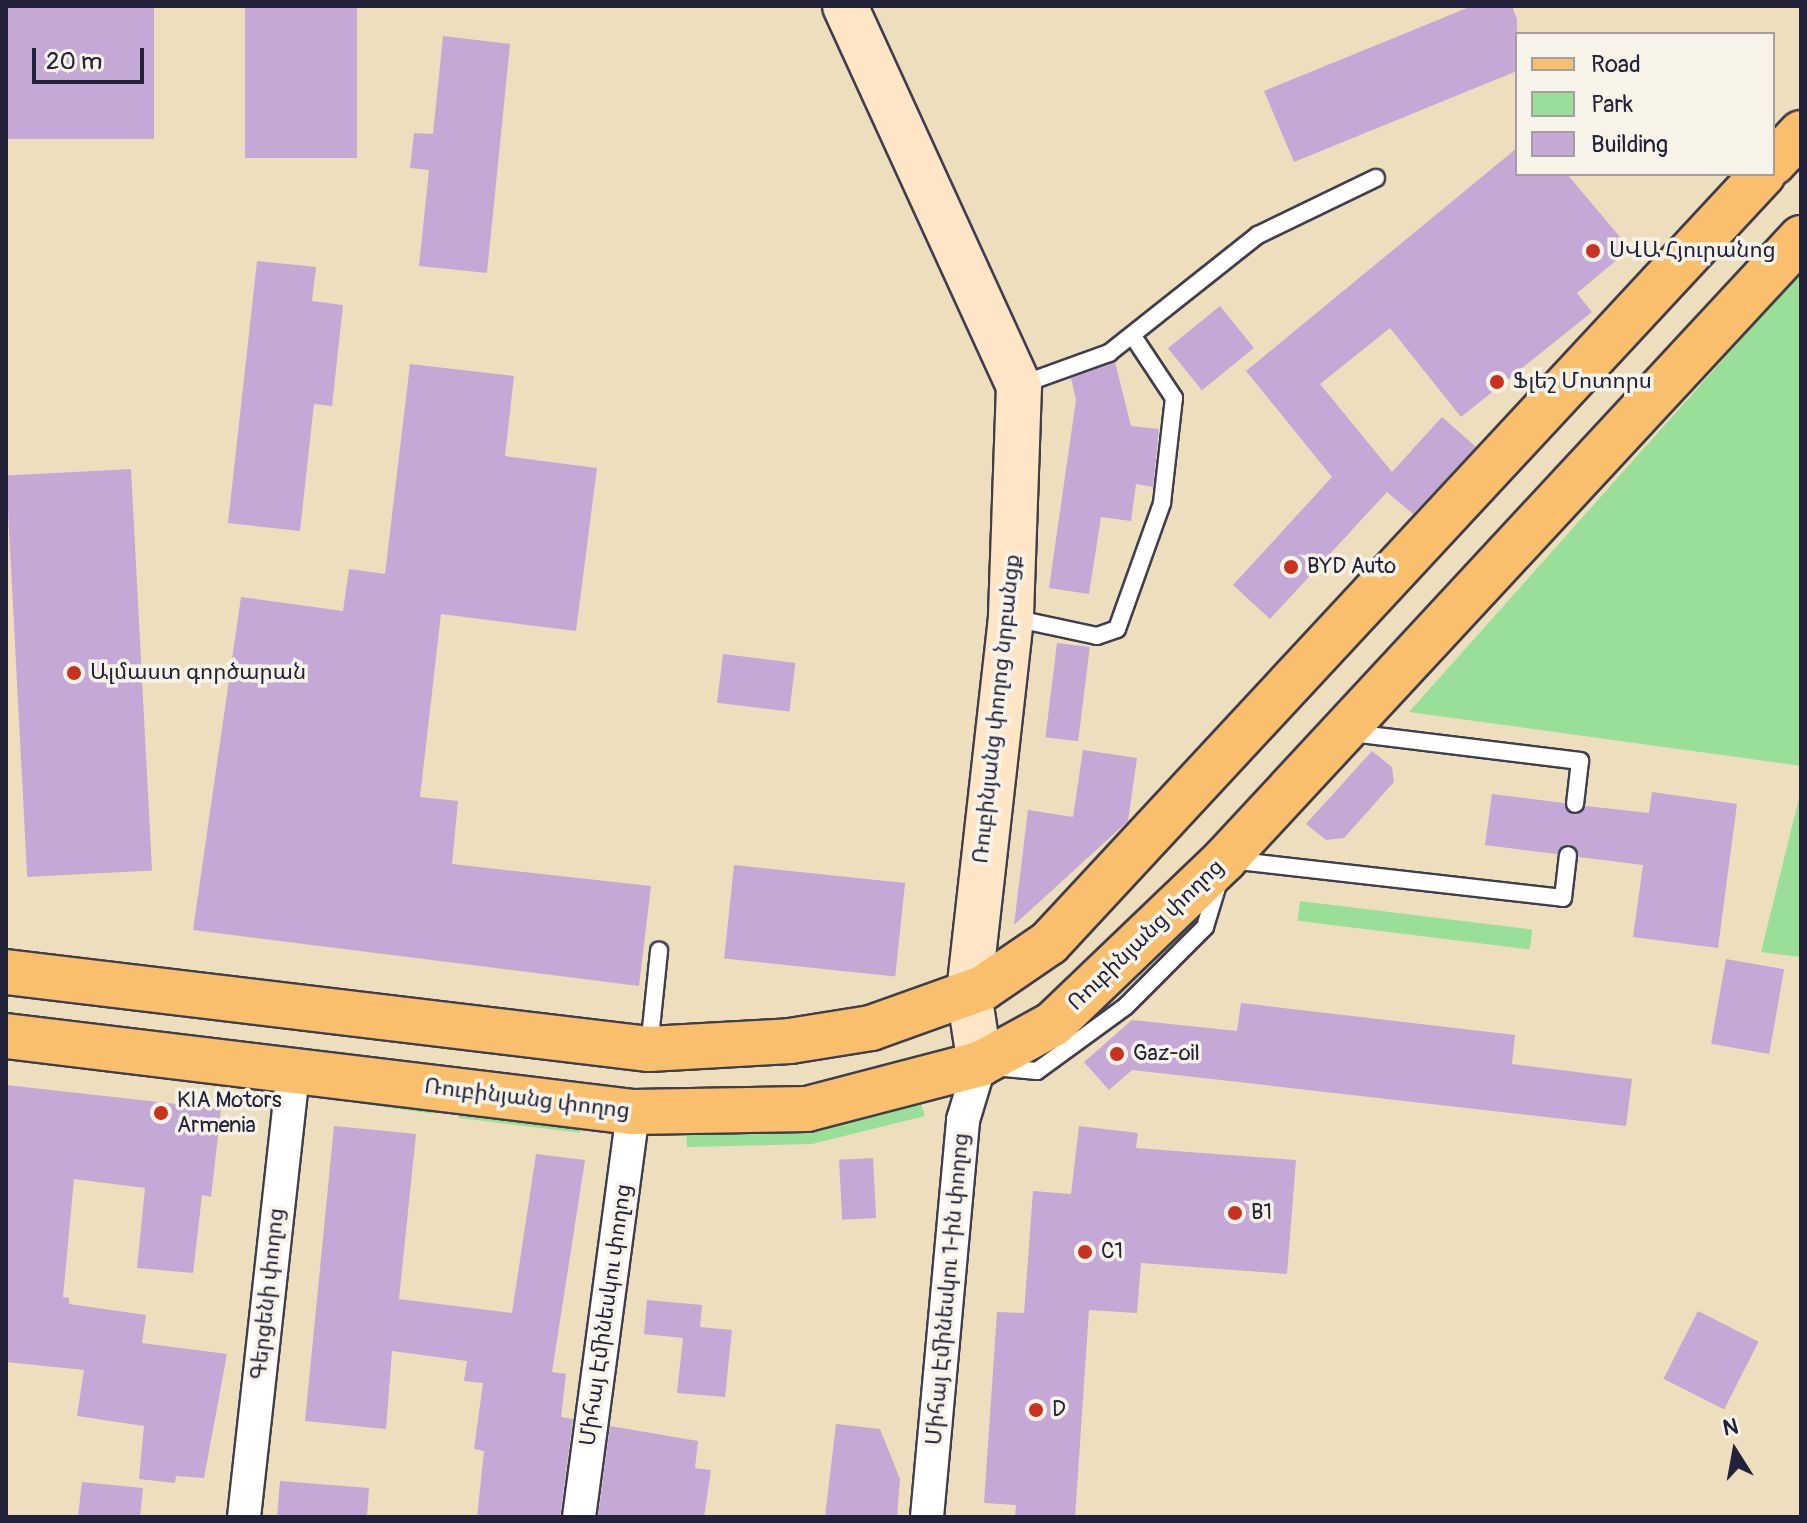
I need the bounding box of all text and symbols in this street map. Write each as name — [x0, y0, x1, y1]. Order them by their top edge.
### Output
scale bar — [36, 32, 148, 82]
legend — [1515, 32, 1775, 176]
text: 20 m — [46, 47, 102, 76]
text: Road — [1591, 50, 1641, 79]
text: Park — [1591, 90, 1633, 119]
text: Building — [1591, 130, 1668, 159]
place label: ՍՎԱ Հյուրանոց — [1609, 238, 1776, 264]
marker: ՍՎԱ Հյուրանոց — [1584, 242, 1602, 260]
place label: Ֆլեշ Մոտորս — [1513, 369, 1652, 395]
marker: Ֆլեշ Մոտորս — [1488, 373, 1506, 391]
street label: Ռուբինյանց փողոց նրբանցք — [968, 553, 1026, 865]
place label: BYD Auto — [1307, 554, 1396, 580]
marker: BYD Auto — [1282, 558, 1300, 576]
place label: Ալմաստ գործարան — [90, 660, 306, 686]
marker: Ալմաստ գործարան — [65, 664, 83, 682]
street label: Ռուբինյանց փողոց — [1062, 854, 1230, 1016]
place label: Gaz-oil — [1133, 1041, 1200, 1067]
marker: Gaz-oil — [1108, 1045, 1126, 1063]
street label: Ռուբինյանց փողոց — [423, 1073, 631, 1125]
place label: KIA Motors Armenia — [177, 1087, 282, 1138]
marker: KIA Motors Armenia — [152, 1104, 170, 1122]
street label: Միհայ Էմինեսկու 1-ին փողոց — [921, 1132, 975, 1446]
street label: Միհայ Էմինեսկու փողոց — [575, 1182, 637, 1448]
place label: B1 — [1251, 1200, 1272, 1226]
marker: B1 — [1226, 1204, 1244, 1222]
street label: Գերցենի փողոց — [246, 1207, 290, 1381]
place label: C1 — [1101, 1239, 1123, 1265]
marker: C1 — [1076, 1243, 1094, 1261]
place label: D — [1052, 1397, 1066, 1423]
marker: D — [1027, 1401, 1045, 1419]
north arrow — [1695, 1411, 1775, 1491]
text: N — [1720, 1412, 1740, 1443]

